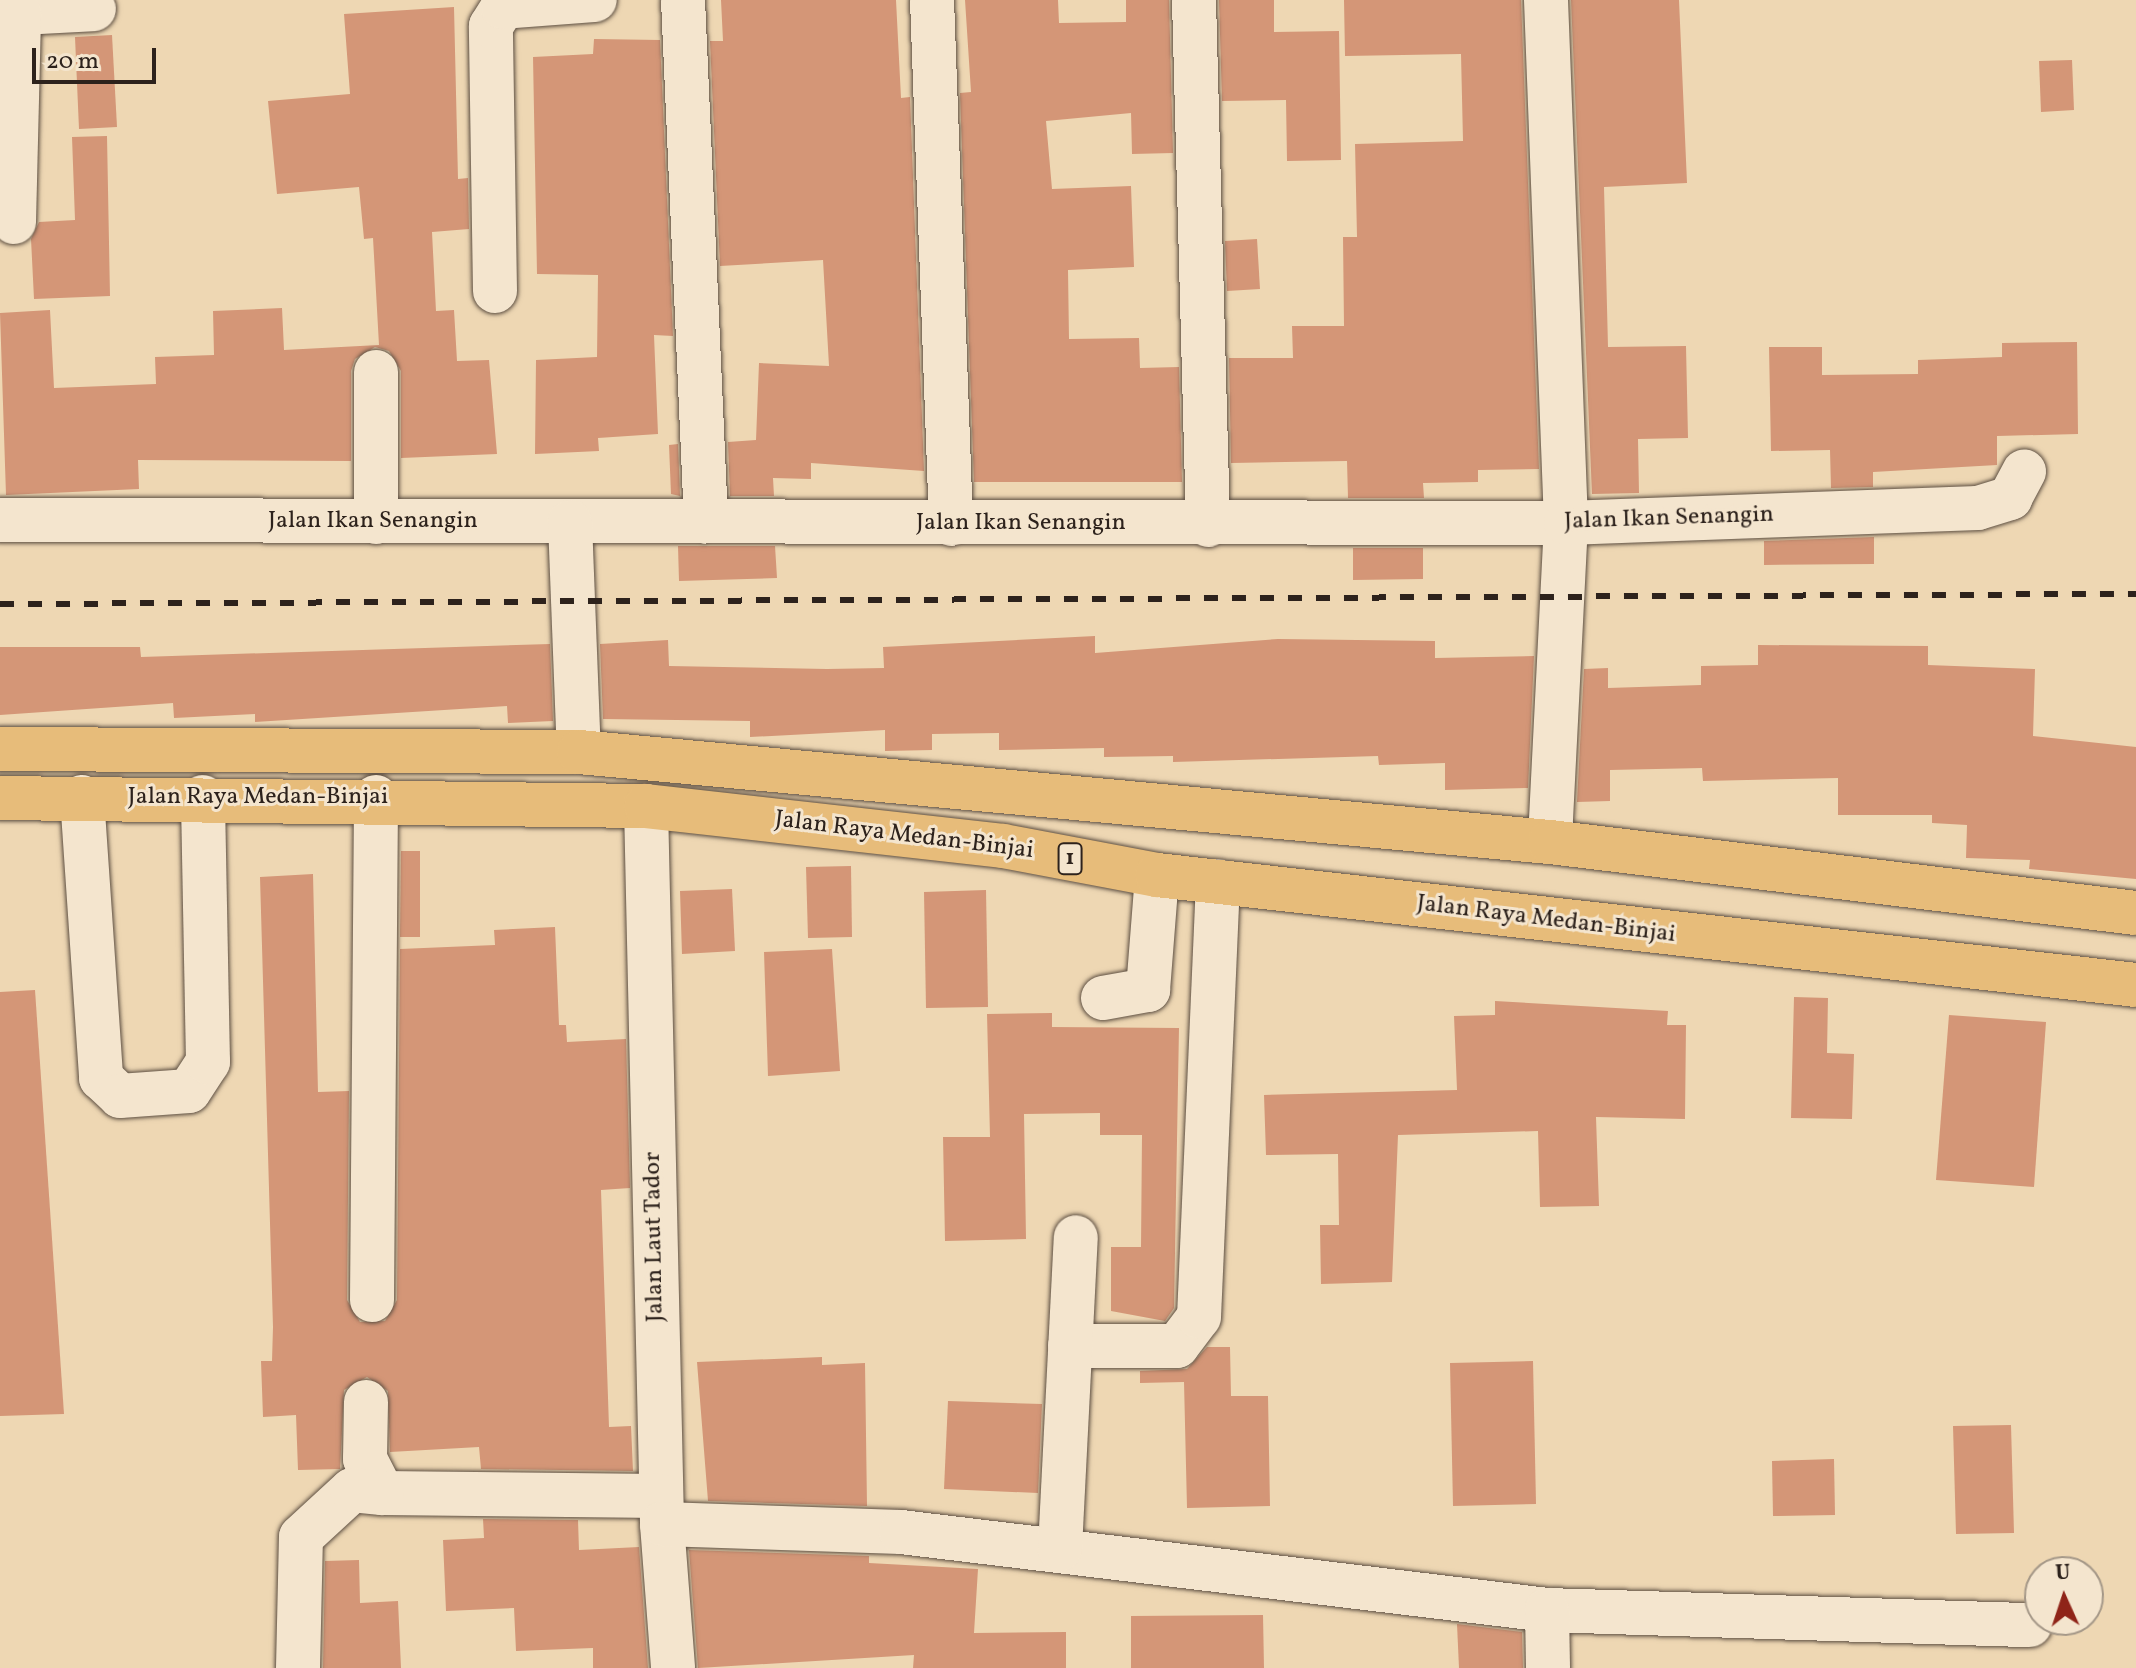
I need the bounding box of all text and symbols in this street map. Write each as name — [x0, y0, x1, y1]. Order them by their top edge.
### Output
scale bar — [36, 32, 160, 82]
text: 20 m — [46, 45, 99, 79]
street label: Jalan Ikan Senangin — [1564, 501, 1774, 537]
street label: Jalan Ikan Senangin — [268, 508, 478, 536]
street label: Jalan Ikan Senangin — [916, 510, 1126, 538]
street label: Jalan Raya Medan-Binjai — [128, 784, 388, 812]
street label: Jalan Raya Medan-Binjai — [773, 806, 1035, 866]
road number: 1 — [1056, 841, 1084, 877]
street label: Jalan Raya Medan-Binjai — [1415, 890, 1677, 950]
street label: Jalan Laut Tador — [639, 1151, 671, 1323]
north arrow — [2024, 1556, 2104, 1636]
text: U — [2054, 1558, 2071, 1589]

